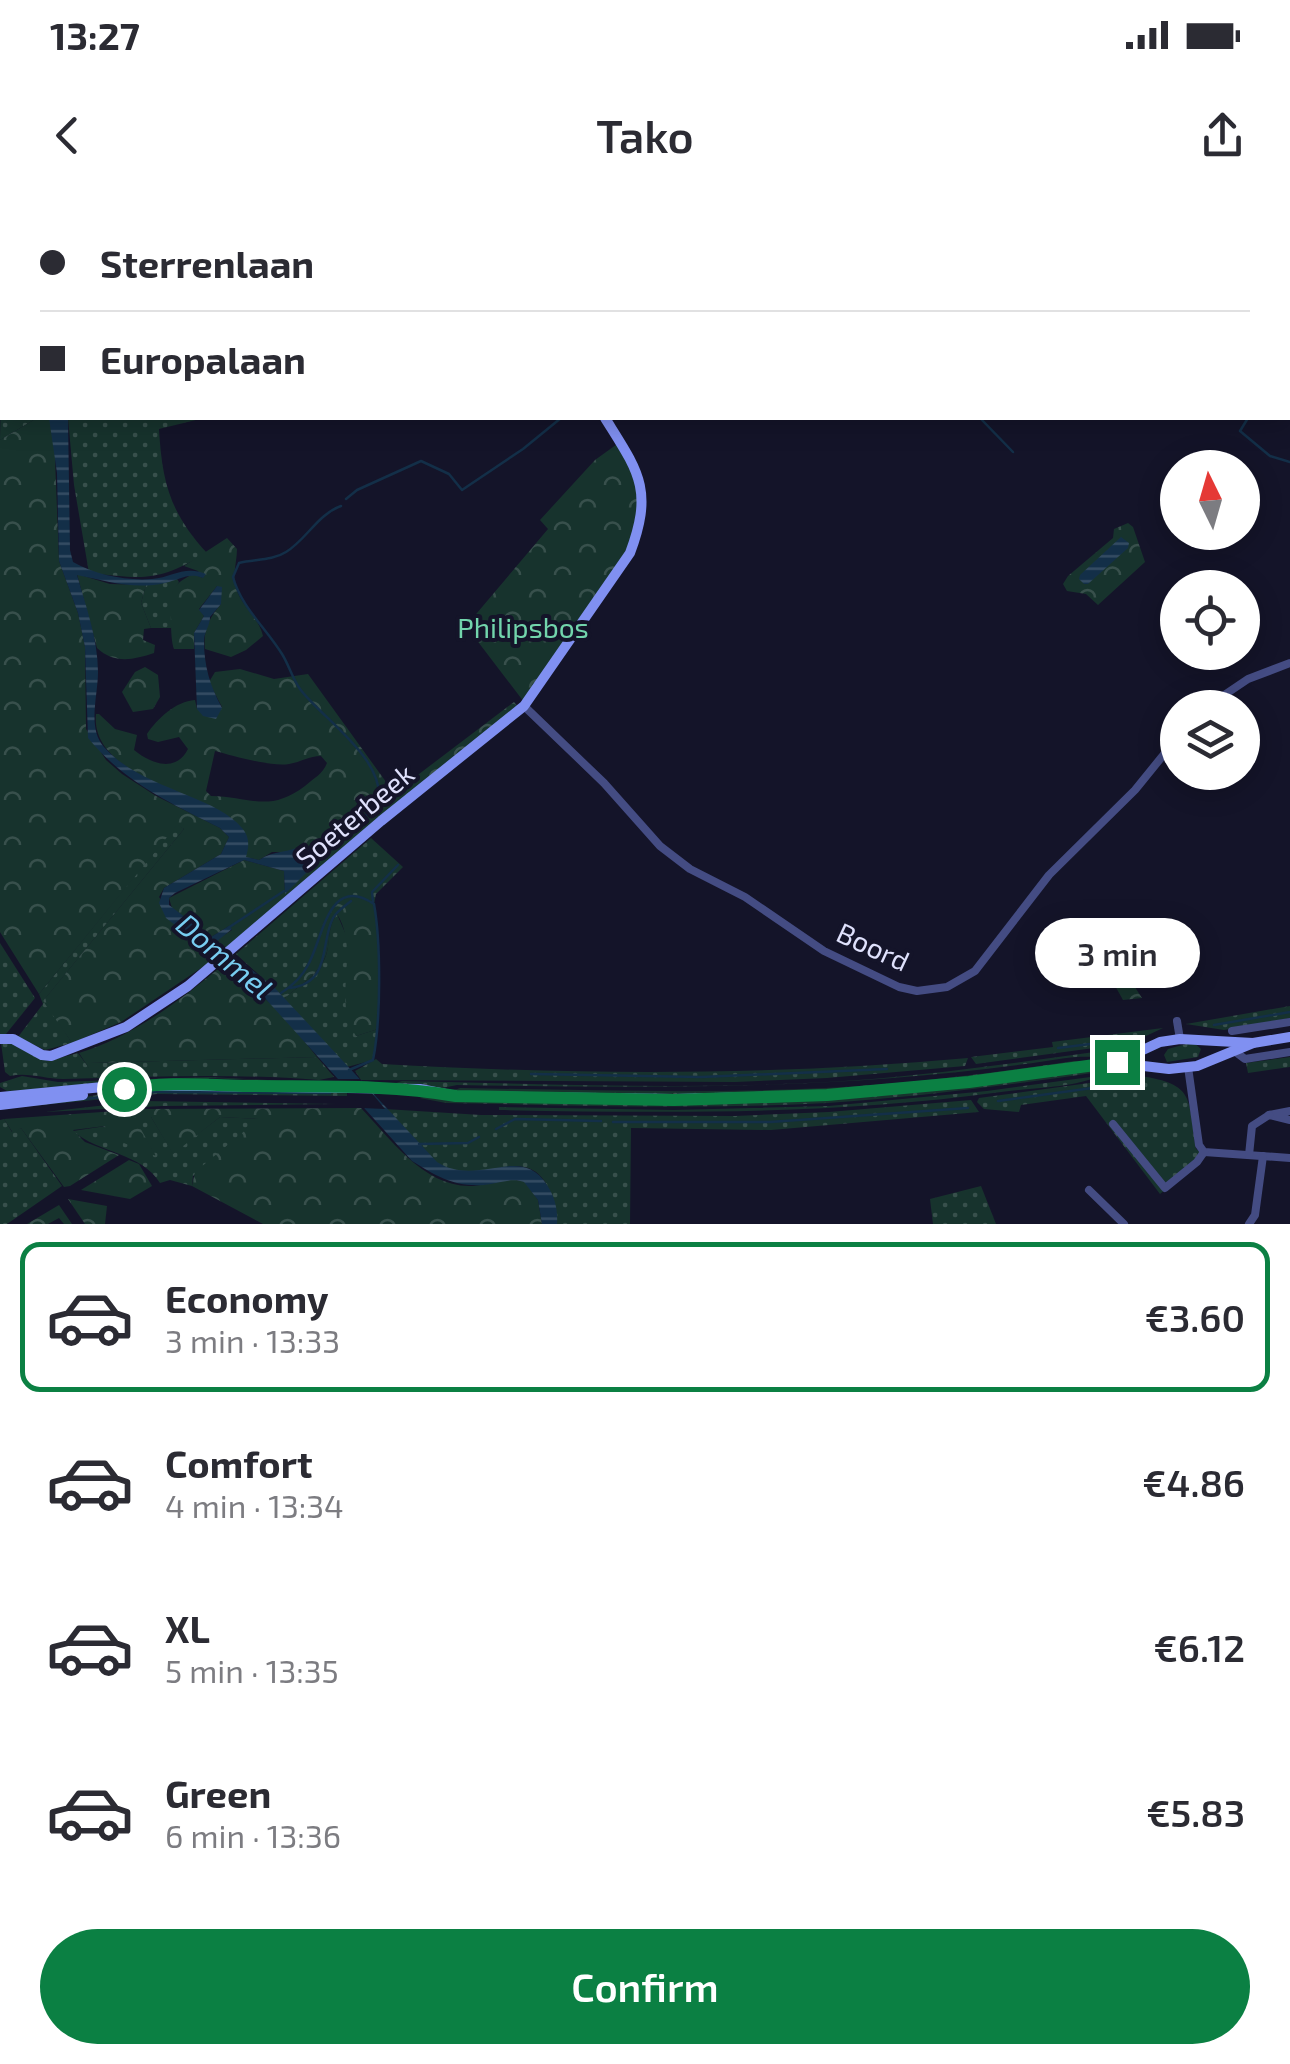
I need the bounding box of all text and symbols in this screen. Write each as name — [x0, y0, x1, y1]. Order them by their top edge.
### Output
text: 13:27 — [50, 12, 140, 58]
icon: back — [40, 108, 95, 163]
text: Tako — [596, 108, 694, 162]
icon: share — [1195, 108, 1250, 163]
text: Sterrenlaan — [100, 240, 314, 286]
text: Europalaan — [100, 336, 306, 382]
north arrow — [1160, 450, 1260, 550]
map controls — [1160, 450, 1260, 790]
button: locate — [1160, 570, 1260, 670]
park label: Philipsbos — [457, 610, 589, 644]
button: layers — [1160, 690, 1260, 790]
street label: Soeterbeek — [288, 756, 420, 874]
water label: Dommel — [170, 905, 281, 1006]
street label: Boord — [832, 915, 915, 978]
callout: 3 min — [1034, 917, 1200, 987]
text: 3 min — [1077, 934, 1158, 972]
route end — [1095, 1040, 1140, 1085]
route start — [102, 1067, 147, 1112]
icon: car — [45, 1272, 135, 1362]
text: Economy — [165, 1275, 329, 1321]
text: €3.60 — [1145, 1294, 1245, 1340]
text: 3 min · 13:33 — [165, 1321, 340, 1359]
icon: car — [45, 1437, 135, 1527]
text: Comfort — [165, 1440, 313, 1486]
text: €4.86 — [1142, 1459, 1245, 1505]
text: 4 min · 13:34 — [165, 1486, 344, 1524]
icon: car — [45, 1602, 135, 1692]
text: XL — [165, 1605, 210, 1651]
text: €6.12 — [1154, 1624, 1245, 1670]
text: 5 min · 13:35 — [165, 1651, 339, 1689]
icon: car — [45, 1767, 135, 1857]
text: Green — [165, 1770, 271, 1816]
text: €5.83 — [1146, 1789, 1245, 1835]
text: 6 min · 13:36 — [165, 1816, 341, 1854]
button: Confirm — [40, 1929, 1250, 2044]

